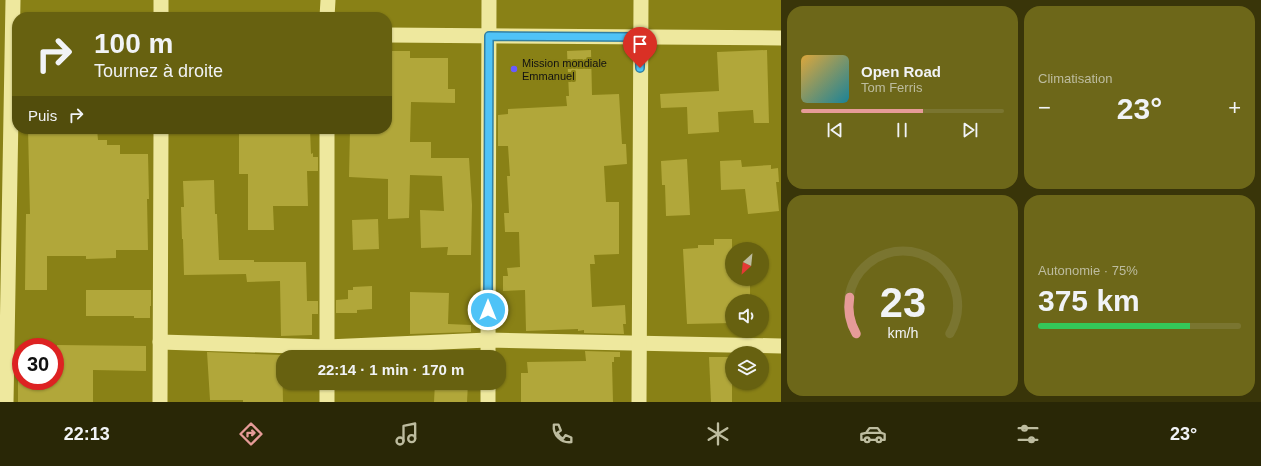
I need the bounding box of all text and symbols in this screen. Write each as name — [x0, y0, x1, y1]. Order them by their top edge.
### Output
pin — [623, 27, 657, 68]
icon: right — [28, 28, 80, 80]
text: 100 m — [94, 28, 173, 59]
icon: arrive — [629, 33, 651, 55]
place label: Mission mondiale Emmanuel — [522, 57, 607, 82]
text: Tournez à droite — [94, 61, 223, 81]
text: Open Road — [861, 63, 941, 80]
marker: Mission mondiale Emmanuel — [509, 64, 519, 74]
text: Climatisation — [1038, 71, 1112, 86]
text: Tom Ferris — [861, 80, 922, 95]
text: 23° — [1117, 92, 1162, 125]
text: − — [1038, 95, 1051, 120]
text: + — [1228, 95, 1241, 120]
icon: right — [65, 104, 87, 126]
text: Puis — [28, 107, 57, 124]
icon: previous — [824, 119, 846, 141]
icon: pause — [891, 119, 913, 141]
icon: next — [959, 119, 981, 141]
north arrow — [725, 242, 769, 286]
map controls — [725, 242, 769, 390]
text: Autonomie · 75% — [1038, 263, 1138, 278]
text: 23 — [879, 278, 926, 325]
text: 375 km — [1038, 284, 1140, 317]
position arrow — [467, 289, 509, 331]
button: sound — [725, 294, 769, 338]
text: km/h — [887, 324, 918, 340]
speed limit sign: 30 — [12, 338, 64, 390]
button: layers — [725, 346, 769, 390]
text: 22:14 · 1 min · 170 m — [318, 361, 464, 378]
icon: directions — [237, 420, 265, 448]
icon: music — [393, 420, 421, 448]
icon: phone — [548, 420, 576, 448]
icon: climate — [704, 420, 732, 448]
icon: car — [859, 420, 887, 448]
icon: filters — [1014, 420, 1042, 448]
text: 22:13 — [64, 424, 110, 444]
text: 23° — [1170, 424, 1197, 444]

